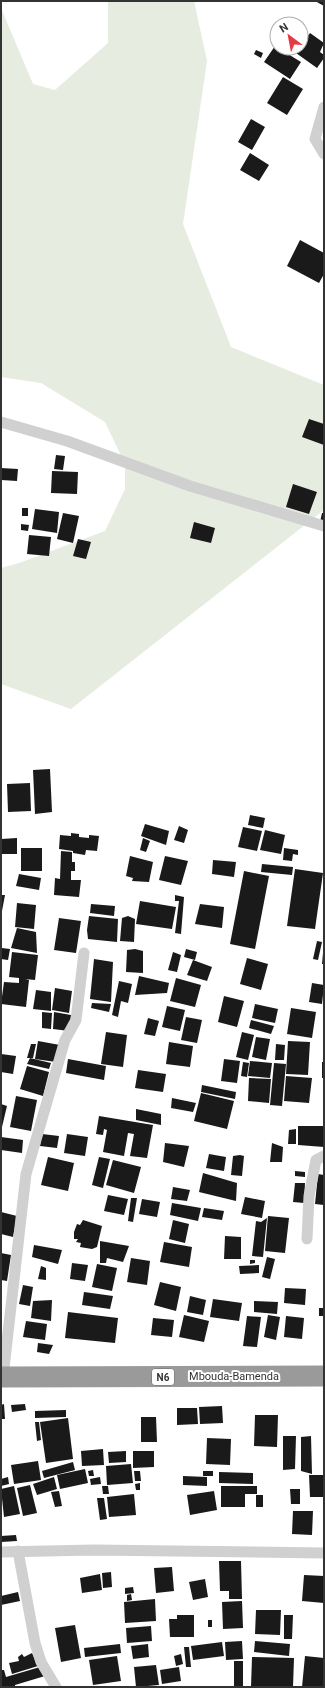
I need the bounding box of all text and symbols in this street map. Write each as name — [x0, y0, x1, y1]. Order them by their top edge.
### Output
north arrow — [269, 16, 309, 56]
text: N — [277, 20, 291, 36]
road number: N6 — [152, 1369, 174, 1385]
street label: Mbouda-Bamenda — [189, 1370, 279, 1383]

